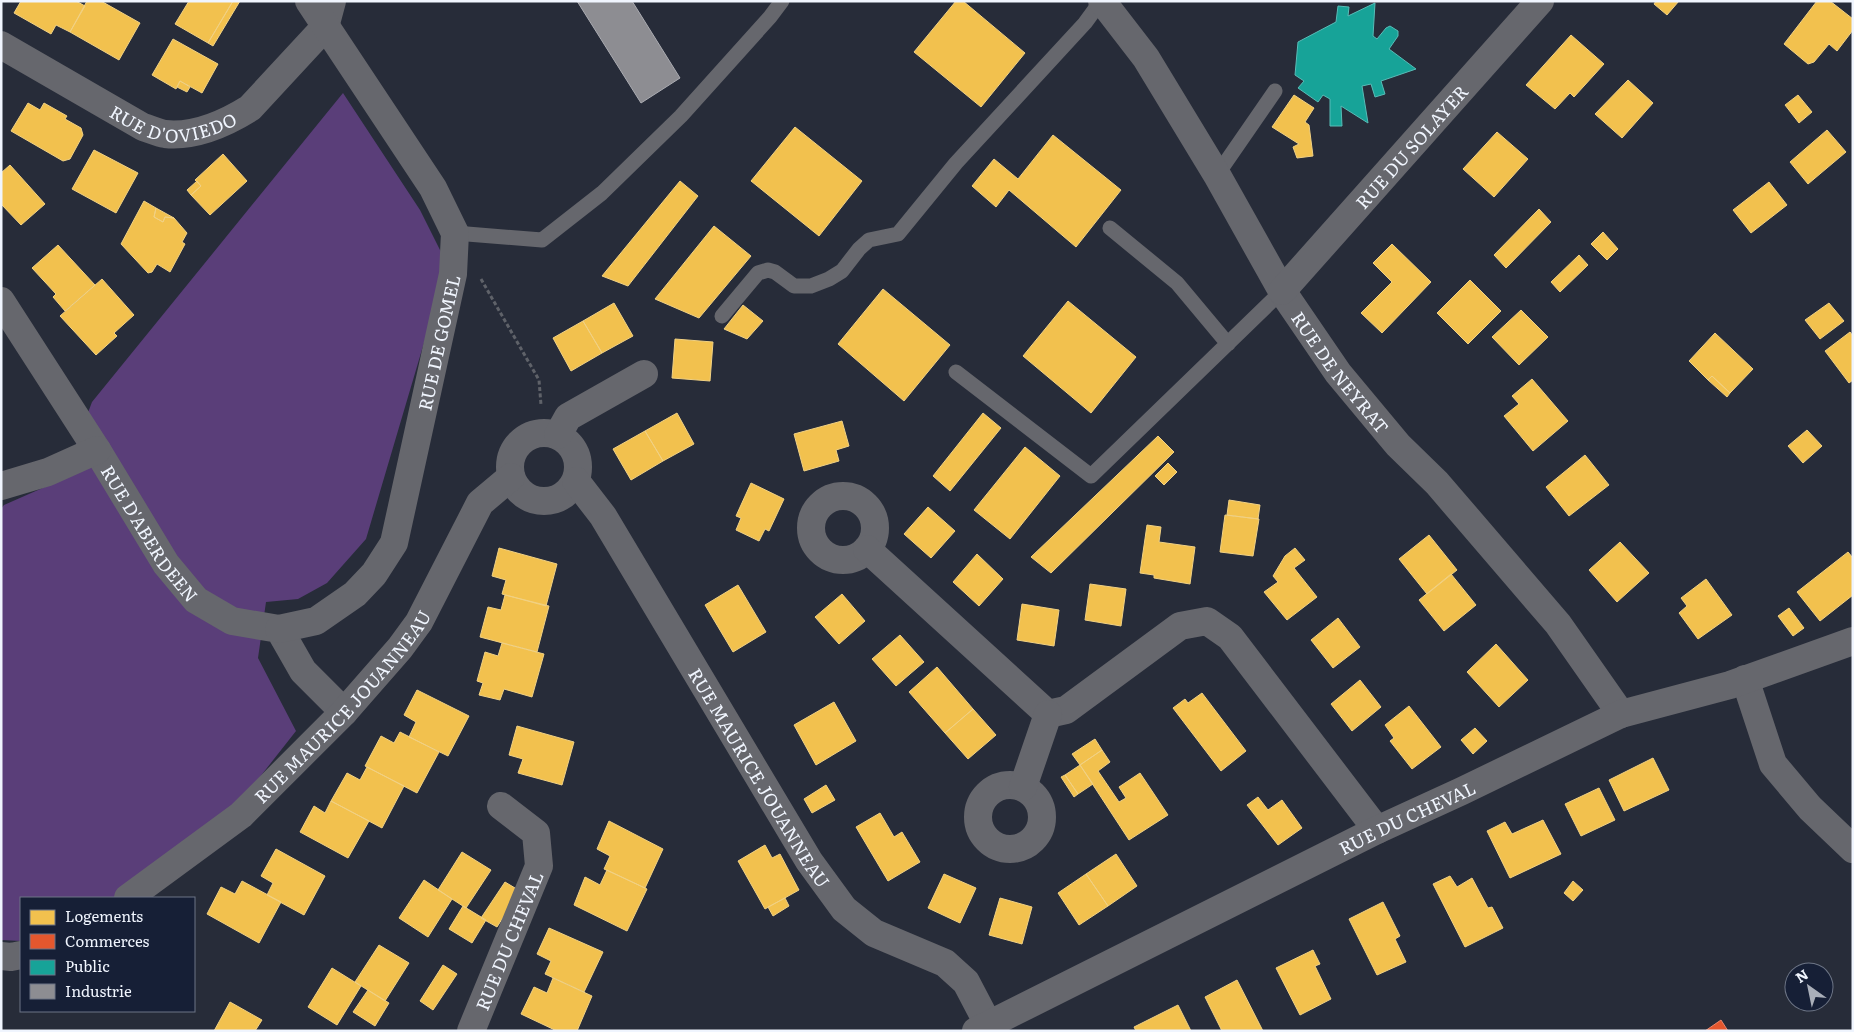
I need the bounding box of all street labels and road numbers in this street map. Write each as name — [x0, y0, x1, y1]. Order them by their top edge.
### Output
street label: RUE DU SOLAYER — [1348, 78, 1474, 214]
street label: RUE D'OVIEDO — [105, 97, 241, 148]
street label: RUE DE GOMEL — [410, 272, 466, 413]
street label: RUE DE NEYRAT — [1286, 305, 1396, 439]
street label: RUE D'ABERDEEN — [95, 459, 205, 607]
street label: RUE MAURICE JOUANNEAU — [247, 605, 437, 809]
street label: RUE MAURICE JOUANNEAU — [683, 662, 837, 893]
street label: RUE DU CHEVAL — [1334, 773, 1480, 861]
street label: RUE DU CHEVAL — [468, 867, 549, 1014]

